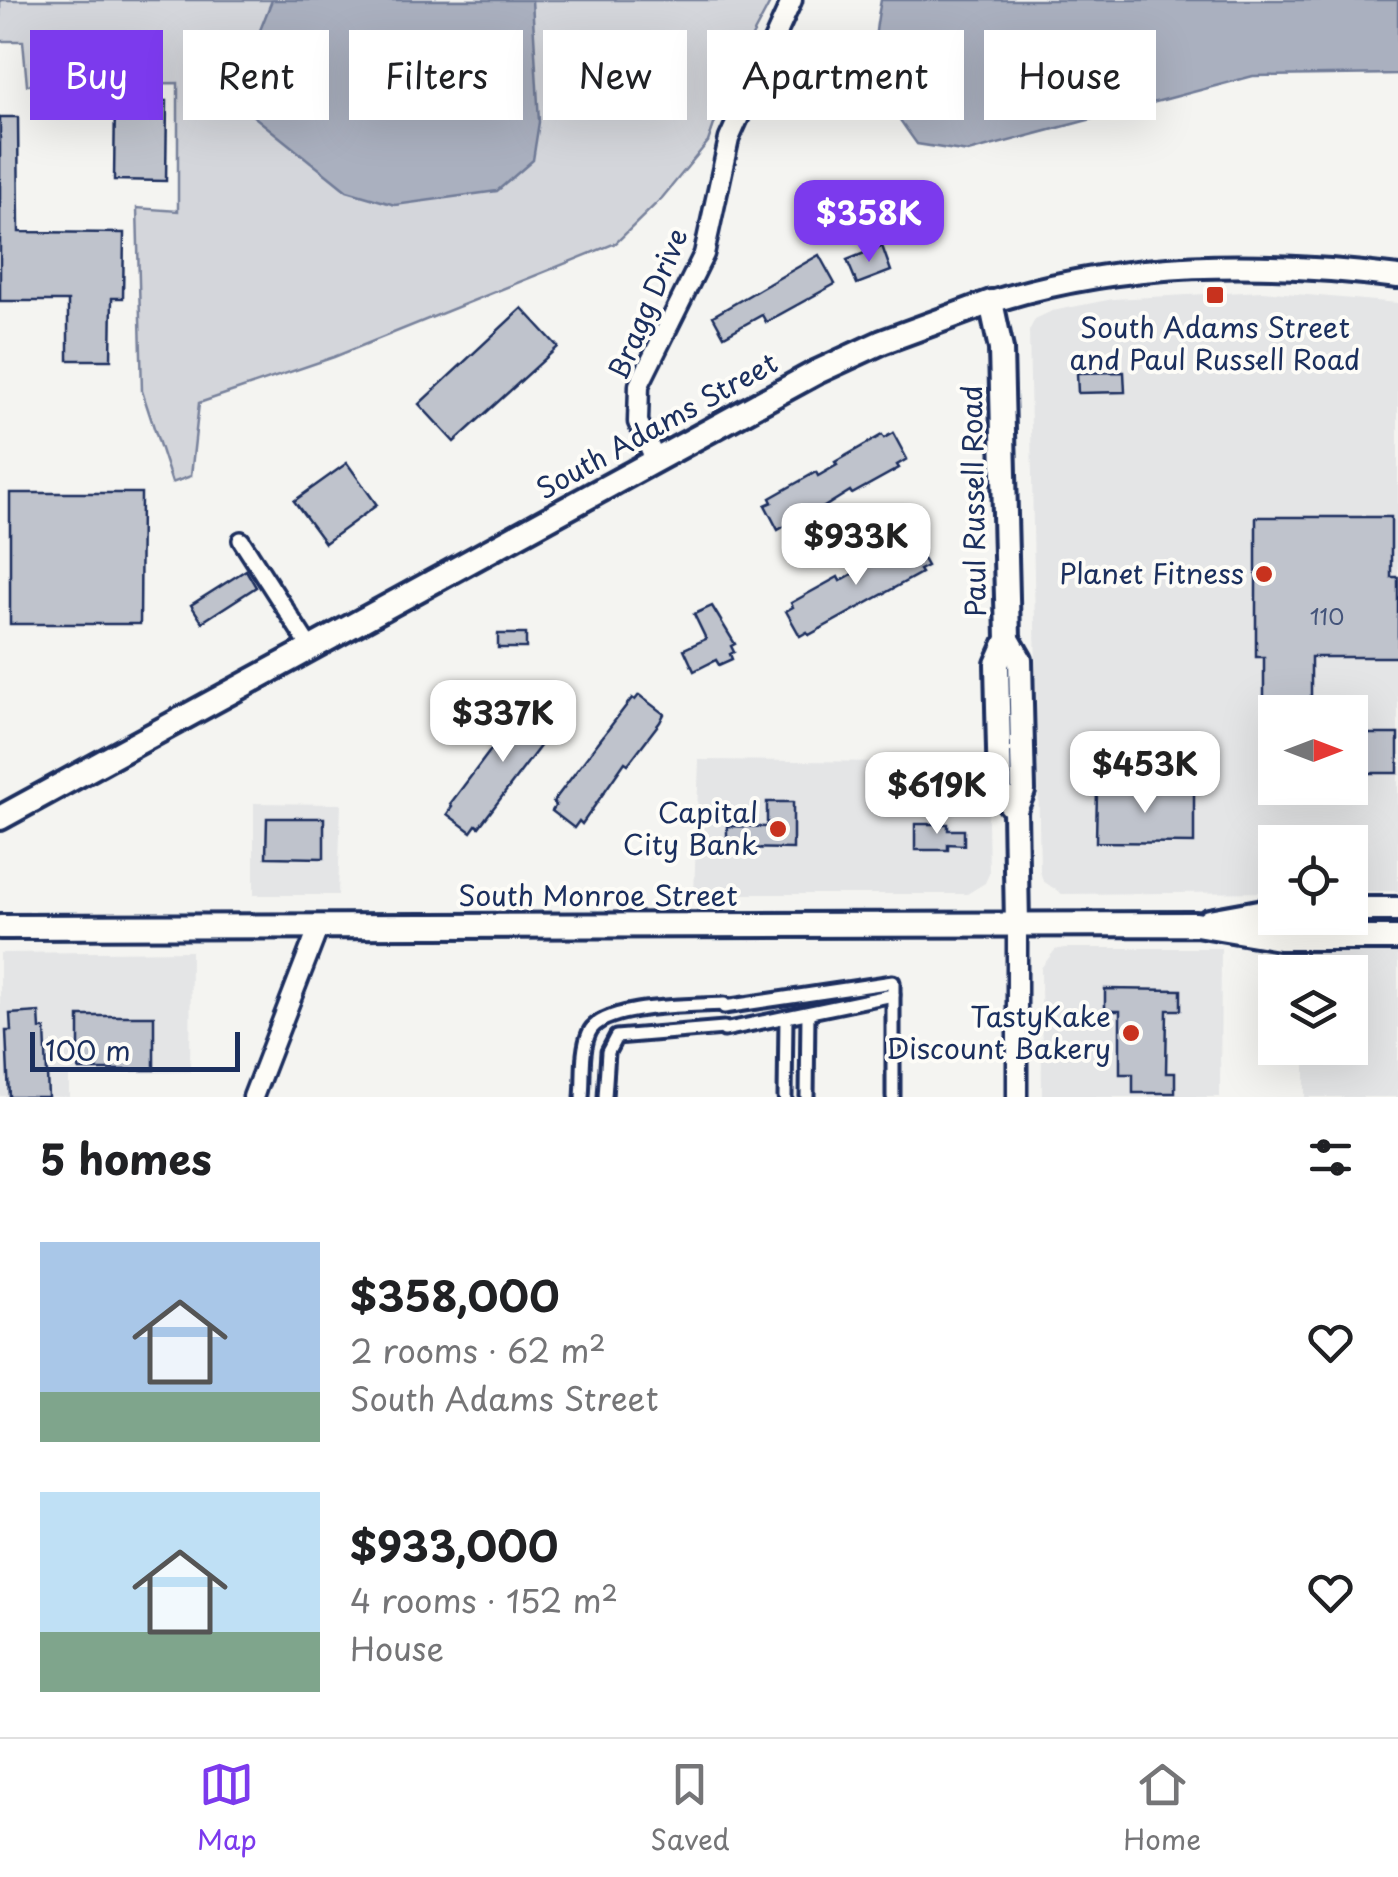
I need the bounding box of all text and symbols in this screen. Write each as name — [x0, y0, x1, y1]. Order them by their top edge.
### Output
chip: Buy — [30, 30, 163, 120]
chip: Rent — [183, 30, 329, 120]
chip: Filters — [349, 30, 523, 120]
chip: New — [543, 30, 687, 120]
chip: Apartment — [707, 30, 964, 120]
chip: House — [984, 30, 1156, 120]
pin: $358K — [799, 180, 939, 265]
text: $358K — [816, 188, 922, 236]
street label: Bragg Drive — [595, 221, 698, 386]
marker: South Adams Street and Paul Russell Road — [1204, 284, 1226, 306]
place label: South Adams Street and Paul Russell Road — [1070, 305, 1360, 380]
street label: South Adams Street — [528, 340, 785, 509]
street label: Paul Russell Road — [949, 385, 996, 617]
pin: $933K — [786, 503, 926, 588]
text: $933K — [804, 511, 908, 559]
place label: Planet Fitness — [1059, 551, 1244, 594]
marker: Planet Fitness — [1253, 563, 1275, 585]
house number: 110 — [1310, 599, 1344, 632]
pin: $337K — [433, 680, 573, 765]
text: $337K — [452, 688, 554, 736]
north arrow — [1258, 695, 1368, 805]
map controls — [1258, 695, 1368, 1065]
pin: $453K — [1075, 731, 1215, 816]
text: $453K — [1092, 739, 1198, 787]
pin: $619K — [867, 752, 1007, 837]
text: $619K — [887, 760, 987, 808]
place label: Capital City Bank — [623, 790, 758, 865]
marker: Capital City Bank — [767, 818, 789, 840]
button: locate — [1258, 825, 1368, 935]
street label: South Monroe Street — [458, 873, 738, 916]
button: layers — [1258, 955, 1368, 1065]
place label: TastyKake Discount Bakery — [886, 994, 1111, 1069]
marker: TastyKake Discount Bakery — [1120, 1022, 1142, 1044]
scale bar — [30, 1027, 240, 1072]
text: 100 m — [45, 1028, 131, 1071]
text: 5 homes — [40, 1126, 212, 1189]
icon: filters — [1303, 1130, 1358, 1185]
text: $358,000 — [350, 1263, 560, 1326]
icon: home — [120, 1282, 240, 1402]
icon: heart — [1303, 1315, 1358, 1370]
text: 2 rooms · 62 m² — [350, 1326, 606, 1374]
text: South Adams Street — [350, 1374, 658, 1422]
text: $933,000 — [350, 1513, 558, 1576]
icon: home — [120, 1532, 240, 1652]
icon: heart — [1303, 1565, 1358, 1620]
text: 4 rooms · 152 m² — [350, 1576, 618, 1624]
text: House — [350, 1624, 444, 1672]
tab: Map — [197, 1757, 257, 1860]
tab: Saved — [650, 1757, 730, 1860]
tab: Home — [1123, 1757, 1201, 1860]

